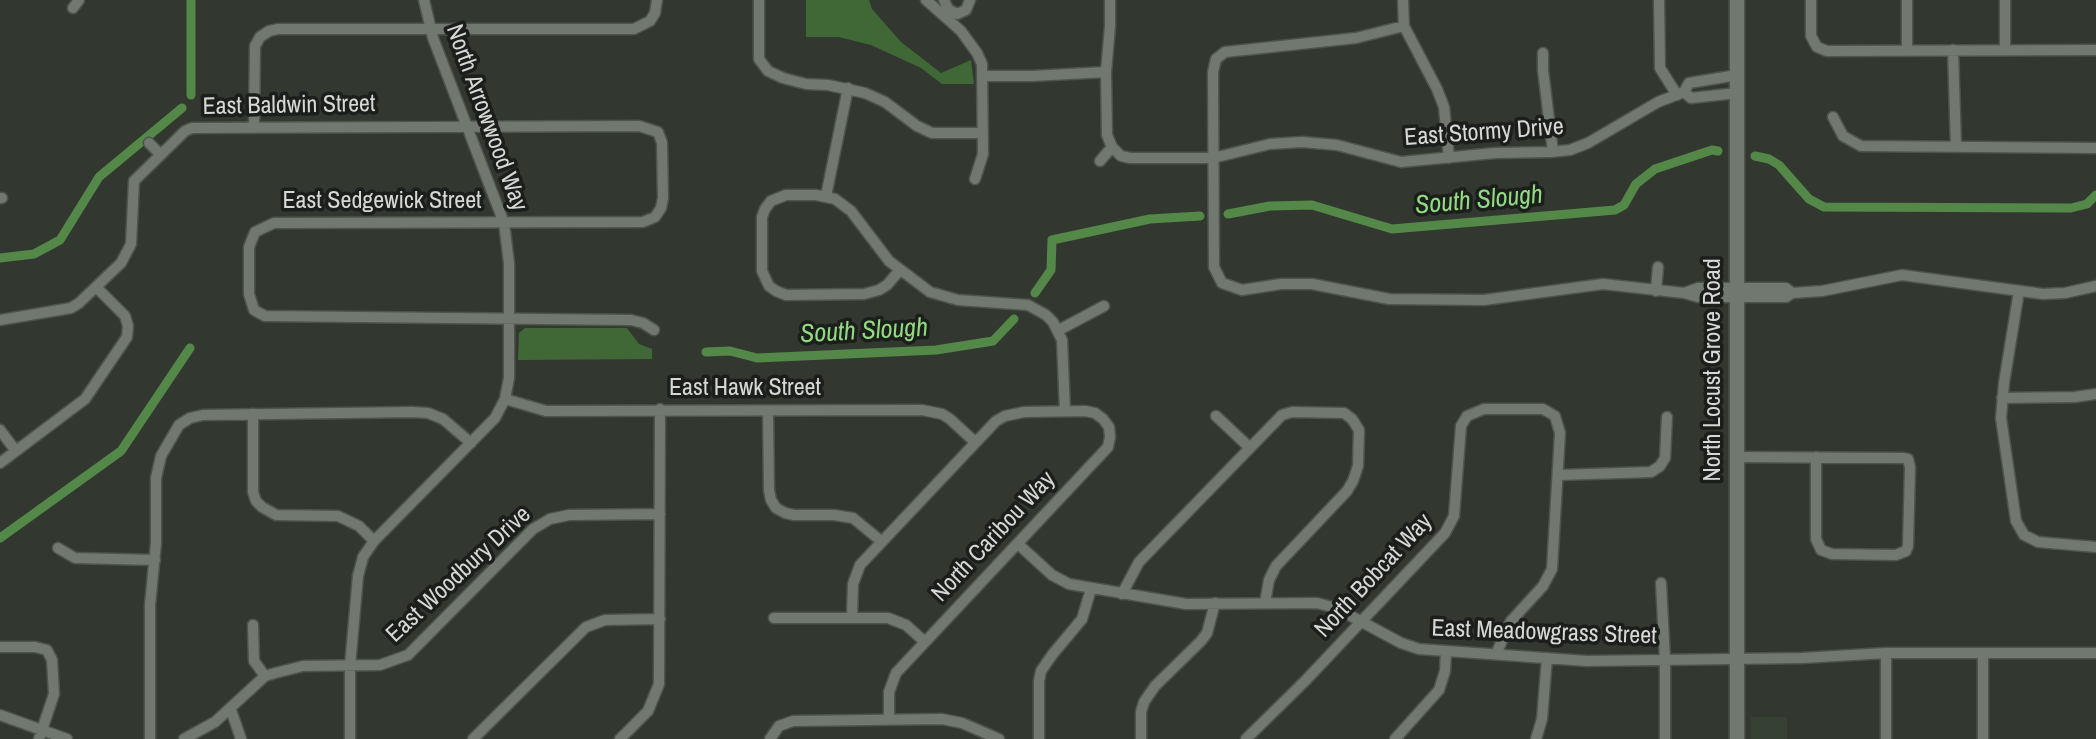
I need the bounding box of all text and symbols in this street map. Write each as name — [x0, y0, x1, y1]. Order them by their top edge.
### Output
street label: North Arrowwood Way — [439, 21, 533, 215]
street label: East Baldwin Street — [202, 90, 376, 122]
street label: East Stormy Drive — [1403, 113, 1565, 153]
water label: South Slough — [1414, 180, 1544, 222]
street label: East Sedgewick Street — [282, 188, 482, 216]
street label: North Locust Grove Road — [1700, 258, 1728, 482]
water label: South Slough — [799, 313, 929, 351]
street label: East Hawk Street — [669, 375, 821, 403]
street label: North Caribou Way — [926, 466, 1062, 608]
street label: East Woodbury Drive — [381, 501, 537, 649]
street label: North Bobcat Way — [1309, 508, 1439, 644]
street label: East Meadowgrass Street — [1431, 615, 1657, 651]

